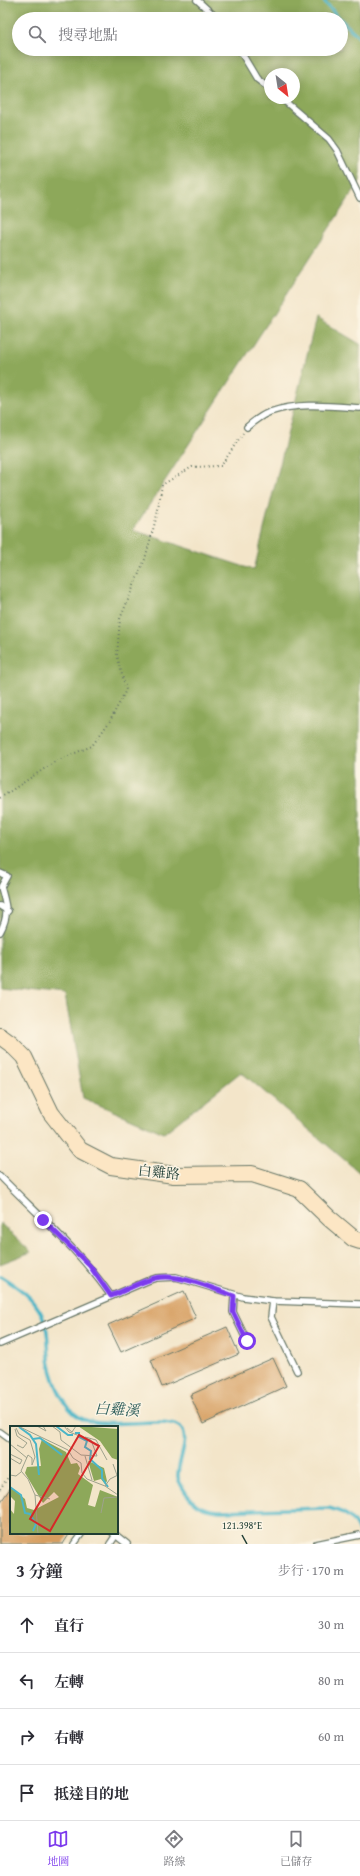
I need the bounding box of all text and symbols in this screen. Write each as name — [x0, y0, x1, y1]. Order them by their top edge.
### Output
search box — [12, 12, 348, 56]
icon: search — [26, 23, 48, 45]
text: 搜尋地點 — [58, 24, 118, 45]
north arrow — [264, 68, 300, 104]
street label: 白雞路 — [137, 1160, 181, 1184]
route end — [34, 1211, 52, 1229]
route start — [238, 1332, 256, 1350]
water label: 白雞溪 — [94, 1397, 142, 1421]
inset map — [10, 1426, 118, 1534]
text: 121.398°E — [222, 1518, 262, 1533]
text: 3 分鐘 — [16, 1558, 63, 1583]
text: 步行 · 170 m — [278, 1561, 344, 1580]
icon: ahead — [16, 1614, 38, 1636]
text: 直行 — [54, 1615, 84, 1636]
text: 30 m — [318, 1615, 344, 1634]
icon: left — [16, 1670, 38, 1692]
text: 左轉 — [54, 1671, 84, 1692]
text: 80 m — [318, 1671, 344, 1690]
icon: right — [16, 1726, 38, 1748]
text: 右轉 — [54, 1727, 84, 1748]
text: 60 m — [318, 1727, 344, 1746]
icon: arrive — [16, 1782, 38, 1804]
text: 抵達目的地 — [54, 1783, 129, 1804]
tab: 地圖 — [47, 1828, 69, 1869]
tab: 路線 — [163, 1828, 185, 1869]
tab: 已儲存 — [280, 1828, 313, 1869]

